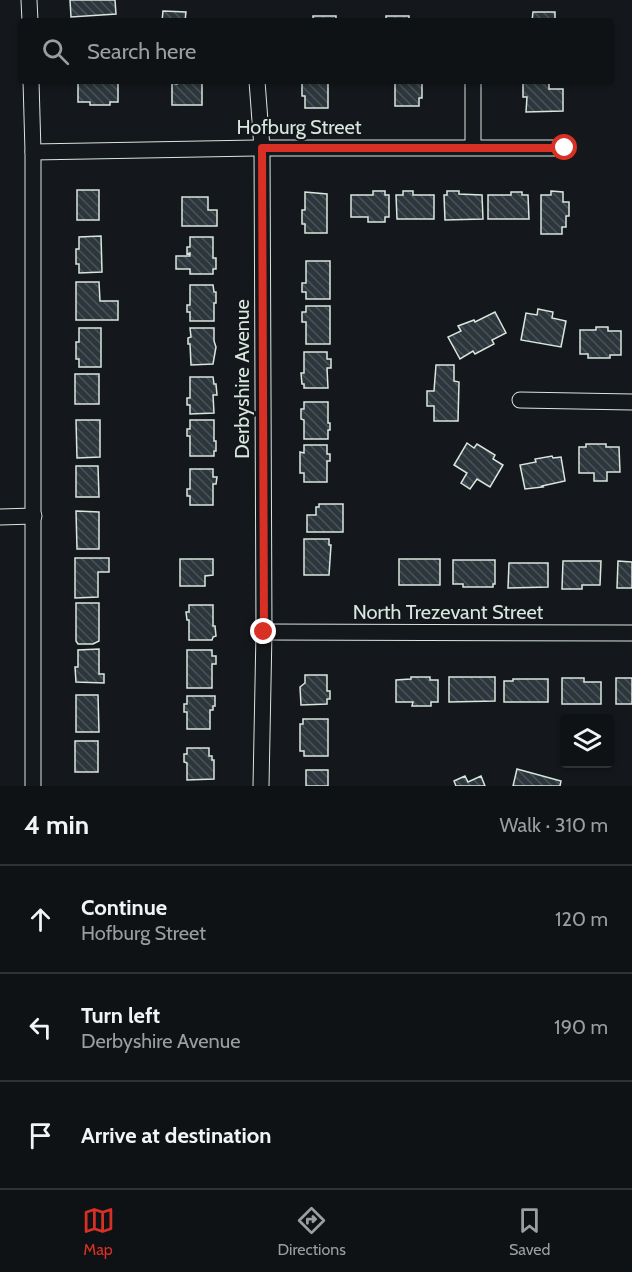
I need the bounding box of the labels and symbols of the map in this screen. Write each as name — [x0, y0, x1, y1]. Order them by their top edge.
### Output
street label: Hofburg Street — [237, 115, 362, 139]
route start — [551, 134, 577, 160]
street label: Derbyshire Avenue — [230, 299, 254, 459]
street label: North Trezevant Street — [353, 600, 544, 624]
route end — [250, 618, 276, 644]

